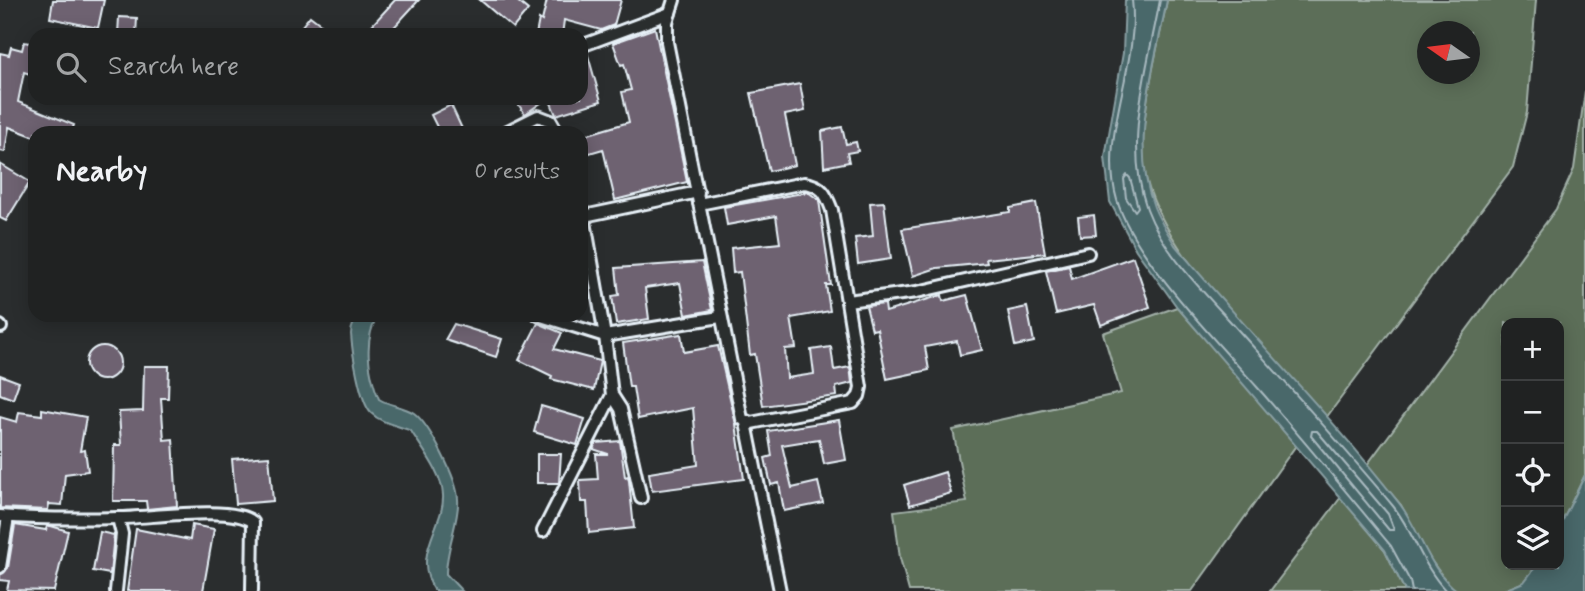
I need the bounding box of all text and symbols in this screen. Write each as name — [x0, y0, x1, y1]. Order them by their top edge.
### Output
north arrow — [1417, 21, 1480, 84]
search box — [28, 28, 588, 105]
icon: search — [52, 48, 90, 86]
text: Search here — [108, 50, 239, 84]
text: Nearby — [56, 152, 147, 191]
text: 0 results — [474, 157, 560, 187]
map controls — [1501, 318, 1564, 570]
button: + — [1501, 318, 1564, 381]
button: − — [1501, 381, 1564, 444]
button: locate — [1501, 444, 1564, 507]
button: layers — [1501, 507, 1564, 570]

